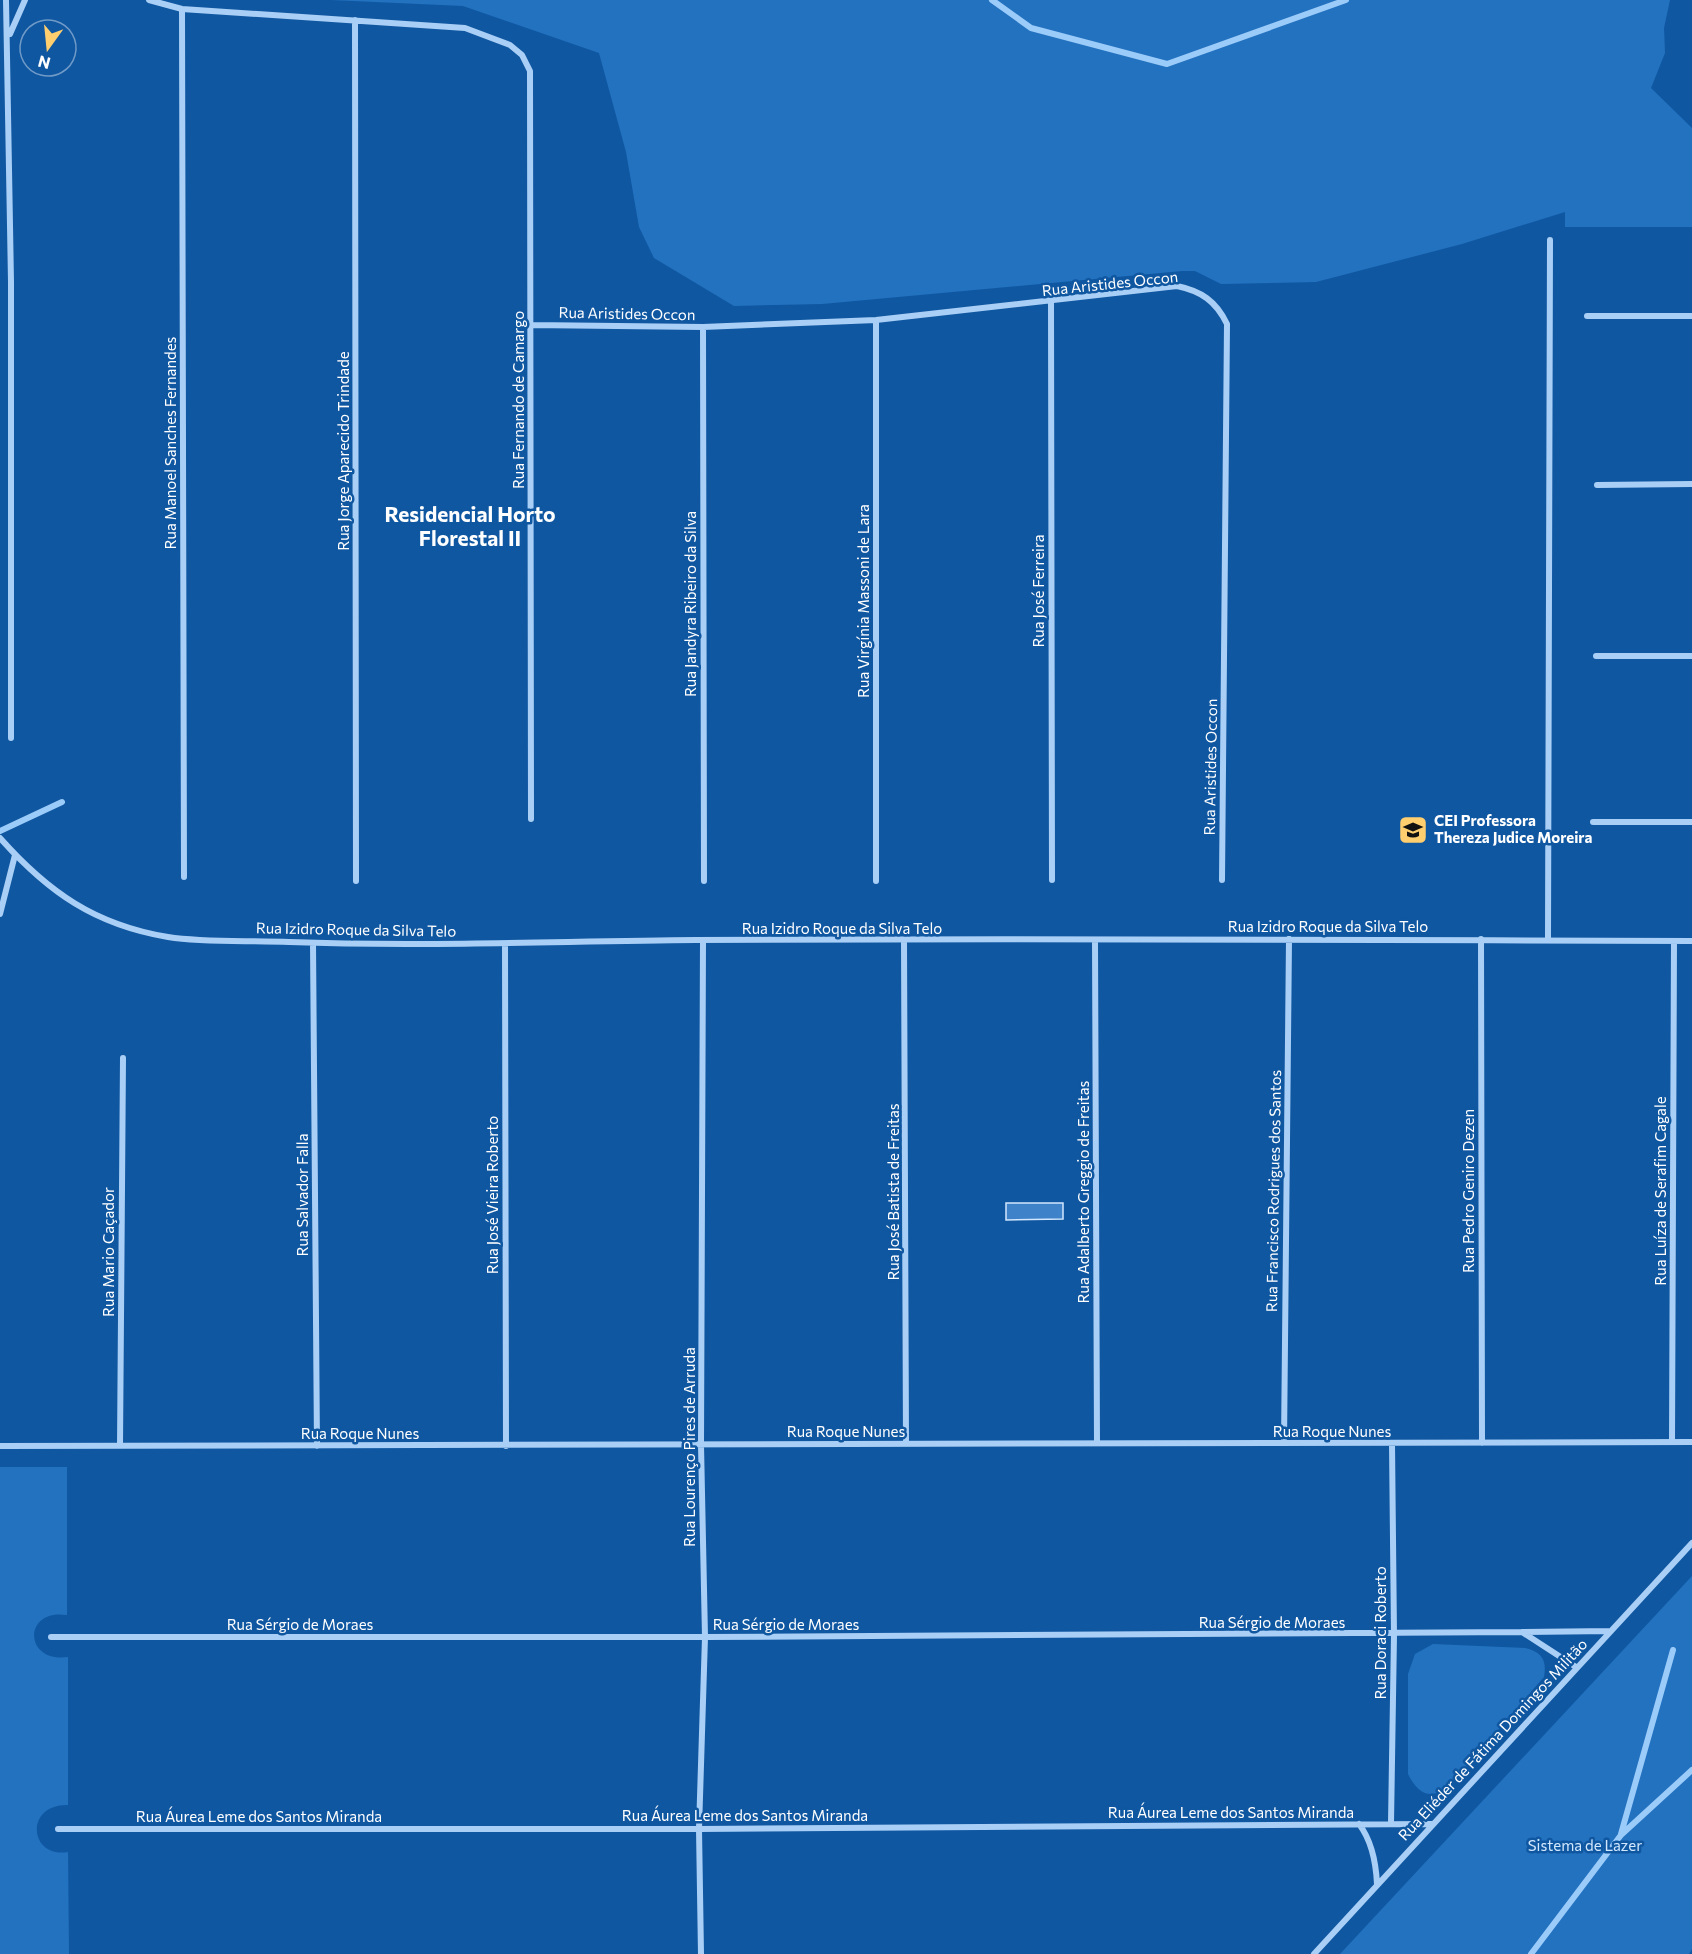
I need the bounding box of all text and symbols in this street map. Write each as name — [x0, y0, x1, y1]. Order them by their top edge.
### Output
north arrow — [18, 18, 78, 78]
text: N — [36, 52, 52, 74]
street label: Rua Aristides Occon — [1041, 267, 1179, 299]
street label: Rua Aristides Occon — [558, 303, 696, 323]
street label: Rua Fernando de Camargo — [509, 311, 527, 489]
street label: Rua Manoel Sanches Fernandes — [161, 336, 179, 549]
street label: Rua Jorge Aparecido Trindade — [334, 351, 352, 551]
district label: Residencial Horto Florestal II — [384, 501, 556, 550]
street label: Rua Virgínia Massoni de Lara — [854, 504, 872, 698]
street label: Rua Jandyra Ribeiro da Silva — [681, 511, 699, 697]
street label: Rua José Ferreira — [1029, 534, 1047, 648]
street label: Rua Aristides Occon — [1200, 698, 1220, 836]
place label: CEI Professora Thereza Judice Moreira — [1434, 811, 1592, 846]
school or university icon: CEI Professora Thereza Judice Moreira — [1397, 814, 1429, 846]
street label: Rua Izidro Roque da Silva Telo — [1228, 917, 1428, 935]
street label: Rua Izidro Roque da Silva Telo — [256, 918, 456, 940]
street label: Rua Izidro Roque da Silva Telo — [742, 919, 942, 937]
street label: Rua Francisco Rodrigues dos Santos — [1262, 1070, 1284, 1312]
street label: Rua Adalberto Greggio de Freitas — [1074, 1080, 1092, 1303]
street label: Rua Luíza de Serafim Cagale — [1651, 1096, 1669, 1286]
street label: Rua José Batista de Freitas — [884, 1103, 902, 1281]
street label: Rua Pedro Geniro Dezen — [1459, 1109, 1477, 1273]
street label: Rua José Vieira Roberto — [483, 1116, 501, 1274]
street label: Rua Salvador Falla — [293, 1133, 311, 1257]
street label: Rua Mario Caçador — [99, 1187, 117, 1317]
street label: Rua Lourenço Pires de Arruda — [680, 1347, 698, 1547]
street label: Rua Roque Nunes — [787, 1422, 905, 1440]
street label: Rua Roque Nunes — [1273, 1422, 1391, 1440]
street label: Rua Roque Nunes — [301, 1424, 419, 1442]
street label: Rua Doraci Roberto — [1371, 1566, 1389, 1700]
street label: Rua Sérgio de Moraes — [1199, 1613, 1346, 1631]
street label: Rua Sérgio de Moraes — [227, 1615, 374, 1633]
street label: Rua Sérgio de Moraes — [713, 1615, 860, 1633]
street label: Rua Eliéder de Fátima Domingos Militão — [1394, 1635, 1591, 1844]
street label: Rua Áurea Leme dos Santos Miranda — [1108, 1802, 1354, 1821]
street label: Rua Áurea Leme dos Santos Miranda — [622, 1805, 868, 1824]
street label: Rua Áurea Leme dos Santos Miranda — [136, 1806, 382, 1825]
park label: Sistema de Lazer — [1528, 1836, 1642, 1854]

